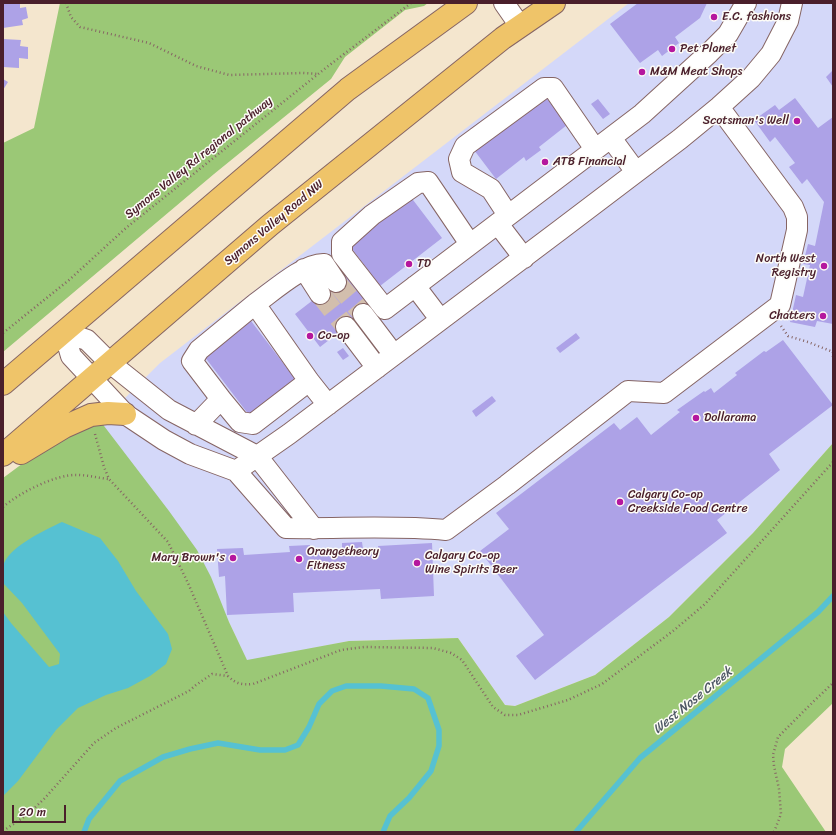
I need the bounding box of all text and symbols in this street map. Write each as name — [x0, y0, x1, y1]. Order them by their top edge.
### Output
place label: E.C. fashions — [722, 10, 791, 24]
marker: E.C. fashions — [709, 12, 719, 22]
place label: Pet Planet — [680, 42, 736, 56]
marker: Pet Planet — [667, 44, 677, 54]
place label: M&M Meat Shops — [650, 65, 742, 79]
marker: M&M Meat Shops — [637, 67, 647, 77]
street label: Symons Valley Rd regional pathway — [122, 94, 276, 222]
place label: Scotsman's Well — [703, 114, 789, 128]
marker: Scotsman's Well — [792, 116, 802, 126]
place label: ATB Financial — [553, 155, 626, 169]
marker: ATB Financial — [540, 157, 550, 167]
street label: Symons Valley Road NW — [221, 177, 327, 269]
place label: North West Registry — [756, 252, 816, 280]
place label: TD — [417, 257, 431, 271]
marker: TD — [404, 259, 414, 269]
marker: North West Registry — [819, 261, 829, 271]
place label: Chatters — [769, 309, 815, 323]
marker: Chatters — [818, 311, 828, 321]
place label: Co-op — [318, 329, 350, 343]
marker: Co-op — [305, 331, 315, 341]
place label: Dollarama — [704, 411, 756, 425]
marker: Dollarama — [691, 413, 701, 423]
place label: Calgary Co-op Creekside Food Centre — [628, 488, 748, 516]
marker: Calgary Co-op Creekside Food Centre — [615, 497, 625, 507]
place label: Orangetheory Fitness — [307, 545, 379, 573]
place label: Calgary Co-op Wine Spirits Beer — [425, 549, 517, 577]
place label: Mary Brown's — [152, 551, 225, 565]
marker: Mary Brown's — [228, 553, 238, 563]
marker: Orangetheory Fitness — [294, 554, 304, 564]
marker: Calgary Co-op Wine Spirits Beer — [412, 558, 422, 568]
water label: West Nose Creek — [650, 664, 736, 738]
scale bar — [14, 797, 68, 823]
text: 20 m — [19, 801, 46, 823]

